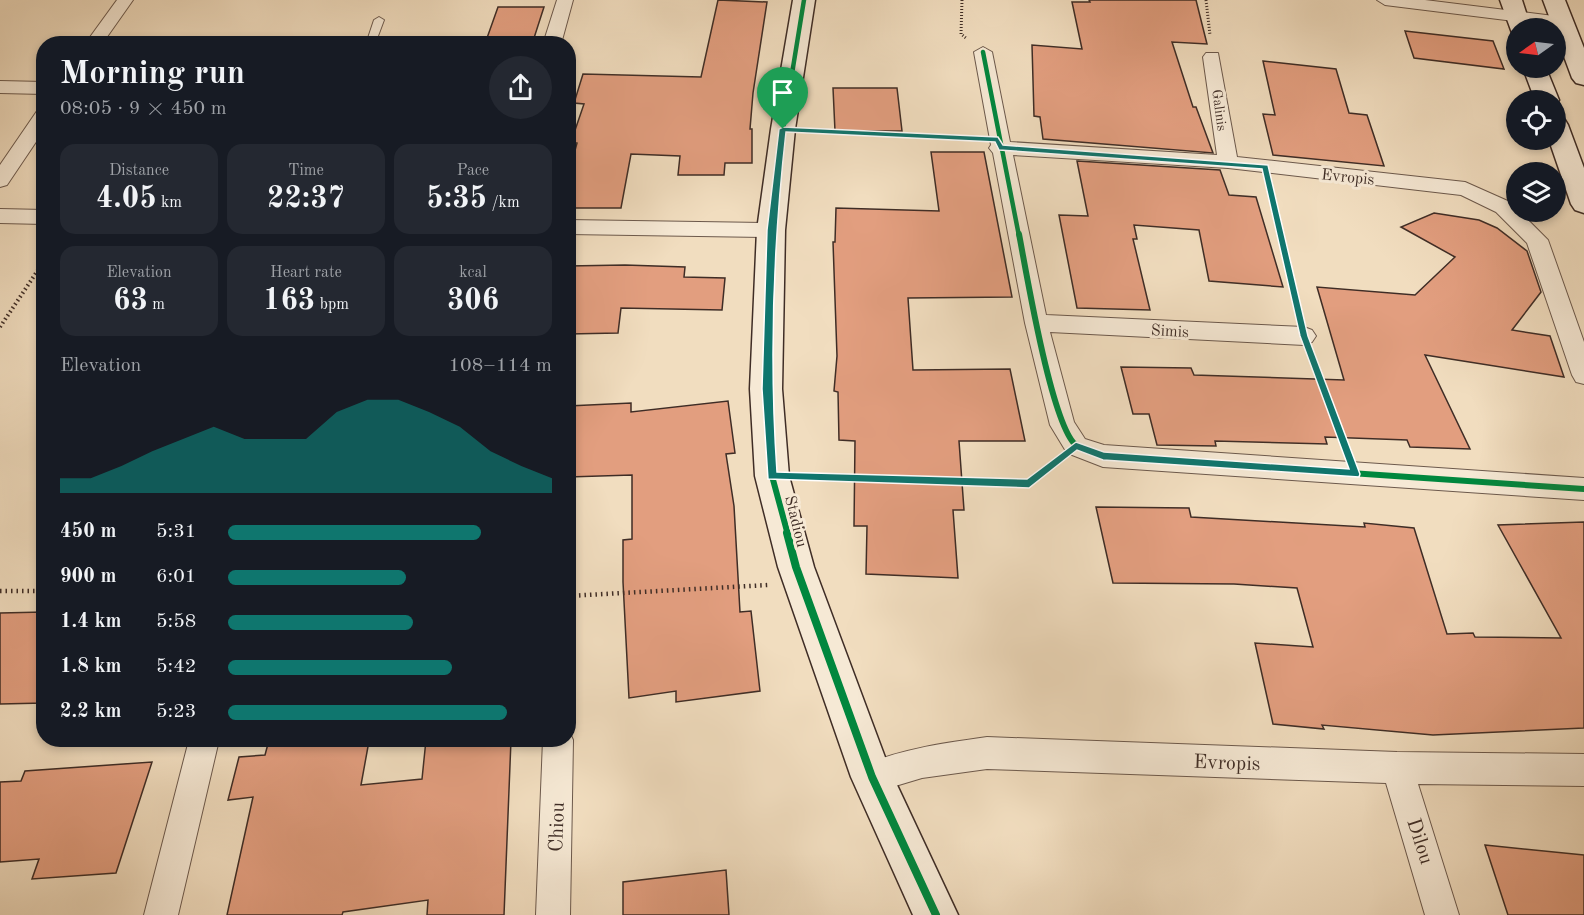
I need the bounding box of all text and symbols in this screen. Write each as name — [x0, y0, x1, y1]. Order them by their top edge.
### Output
north arrow — [1506, 18, 1566, 78]
map controls — [1506, 18, 1566, 222]
button: share — [489, 56, 552, 119]
text: Morning run — [60, 58, 245, 91]
pin — [757, 67, 808, 129]
icon: arrive — [766, 76, 799, 109]
street label: Galinis — [1209, 88, 1229, 132]
button: locate — [1506, 90, 1566, 150]
text: 08:05 · 9 × 450 m — [60, 99, 227, 119]
button: layers — [1506, 162, 1566, 222]
text: Distance — [109, 163, 169, 179]
text: Time — [288, 163, 324, 179]
text: Pace — [457, 163, 489, 179]
street label: Evropis — [1320, 167, 1375, 189]
text: 4.05 — [96, 184, 157, 214]
text: 22:37 — [267, 184, 345, 214]
text: 5:35 — [426, 184, 487, 214]
text: km — [157, 195, 182, 211]
text: /km — [487, 195, 520, 211]
text: Elevation — [106, 265, 172, 281]
text: Heart rate — [270, 265, 342, 281]
text: kcal — [459, 265, 487, 281]
text: 63 — [113, 286, 148, 316]
text: 163 — [263, 286, 315, 316]
text: 306 — [447, 286, 499, 316]
text: m — [148, 297, 165, 313]
text: bpm — [315, 297, 349, 313]
street label: Simis — [1150, 323, 1189, 341]
text: Elevation — [60, 356, 141, 376]
text: 108–114 m — [449, 356, 552, 376]
street label: Stadiou — [781, 494, 809, 549]
text: 450 m — [60, 522, 116, 542]
text: 5:31 — [156, 522, 196, 542]
text: 900 m — [60, 567, 116, 587]
text: 6:01 — [156, 567, 196, 587]
text: 1.4 km — [60, 612, 122, 632]
text: 5:58 — [156, 612, 196, 632]
text: 1.8 km — [60, 657, 122, 677]
text: 5:42 — [156, 657, 196, 677]
text: 2.2 km — [60, 702, 122, 722]
text: 5:23 — [156, 702, 196, 722]
street label: Evropis — [1193, 753, 1261, 775]
street label: Chiou — [547, 801, 569, 853]
street label: Dilou — [1402, 816, 1436, 867]

